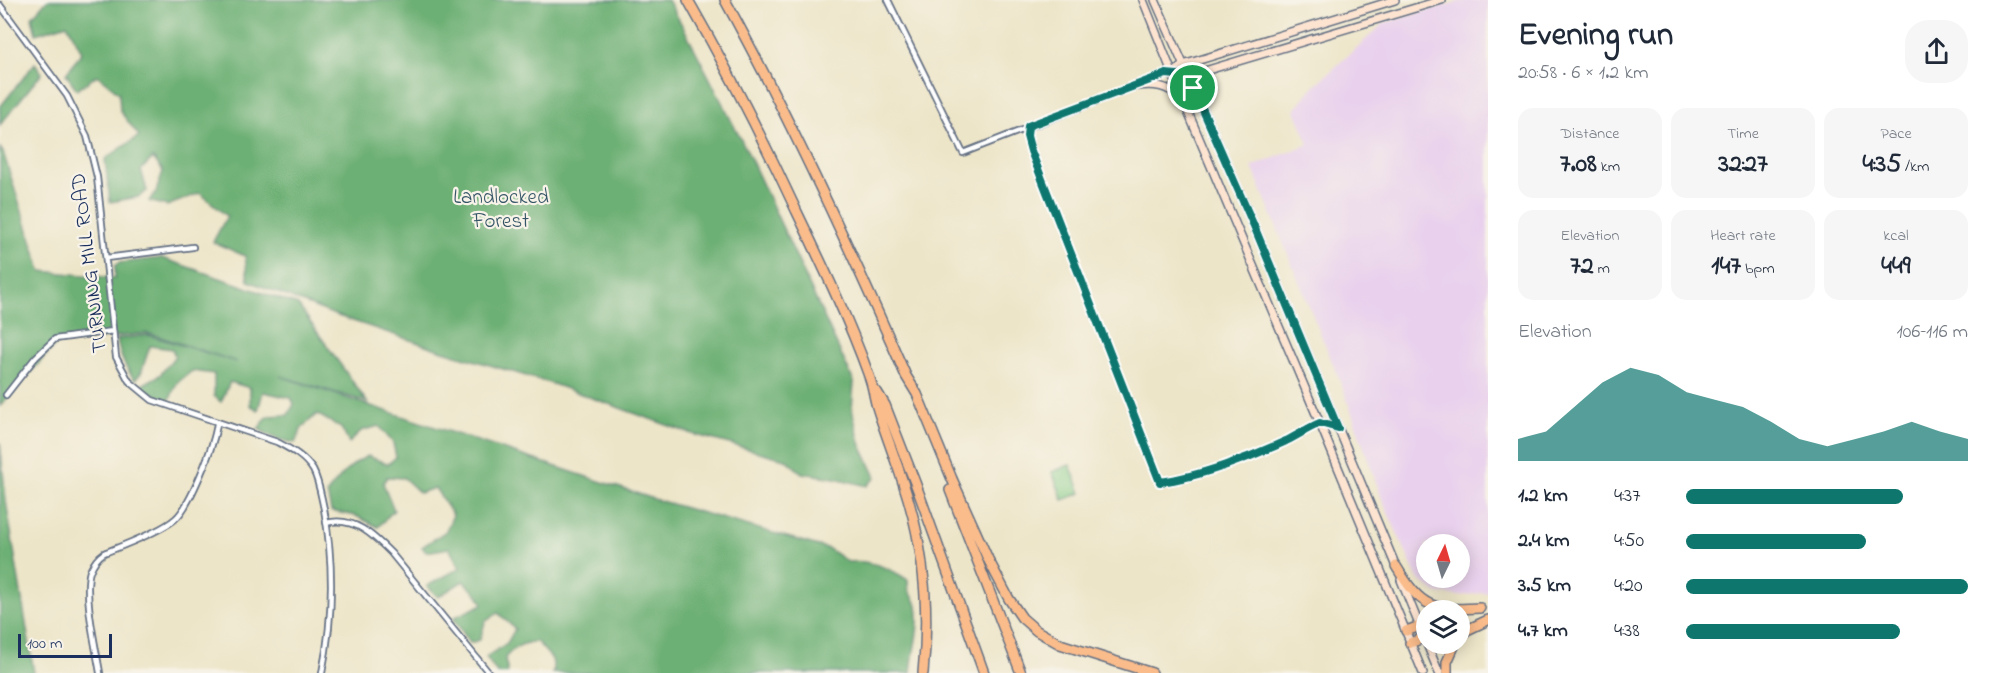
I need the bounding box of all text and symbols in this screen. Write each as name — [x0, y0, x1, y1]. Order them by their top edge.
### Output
text: Evening run — [1518, 12, 1673, 60]
button: share — [1905, 20, 1968, 83]
text: 20:58 · 6 × 1.2 km — [1518, 59, 1648, 88]
pin — [1167, 62, 1218, 113]
icon: arrive — [1176, 71, 1209, 104]
text: Distance — [1561, 122, 1619, 146]
text: Time — [1727, 122, 1759, 146]
text: Pace — [1880, 122, 1912, 146]
text: 7.08 — [1560, 146, 1597, 184]
text: 32:27 — [1718, 146, 1768, 184]
text: 4:35 — [1863, 146, 1901, 184]
text: km — [1597, 155, 1620, 179]
text: /km — [1901, 155, 1929, 179]
street label: TURNING MILL ROAD — [64, 171, 116, 355]
park label: Landlocked Forest — [453, 183, 549, 237]
text: Elevation — [1561, 224, 1619, 248]
text: Heart rate — [1710, 224, 1776, 248]
text: kcal — [1883, 224, 1909, 248]
text: 72 — [1570, 248, 1594, 286]
text: 147 — [1711, 248, 1741, 286]
text: 449 — [1881, 248, 1911, 286]
text: m — [1594, 257, 1610, 281]
text: bpm — [1741, 257, 1775, 281]
text: Elevation — [1518, 318, 1592, 347]
text: 106–116 m — [1896, 318, 1968, 347]
text: 1.2 km — [1518, 482, 1568, 511]
text: 4:37 — [1614, 482, 1640, 511]
text: 2.4 km — [1518, 527, 1570, 556]
text: 4:50 — [1614, 527, 1644, 556]
north arrow — [1416, 534, 1470, 588]
map controls — [1416, 534, 1470, 654]
text: 3.5 km — [1518, 572, 1571, 601]
text: 4:20 — [1614, 572, 1643, 601]
button: layers — [1416, 600, 1470, 654]
text: 4.7 km — [1518, 617, 1568, 646]
text: 4:38 — [1614, 617, 1640, 646]
scale bar — [18, 631, 112, 658]
text: 100 m — [27, 632, 62, 656]

